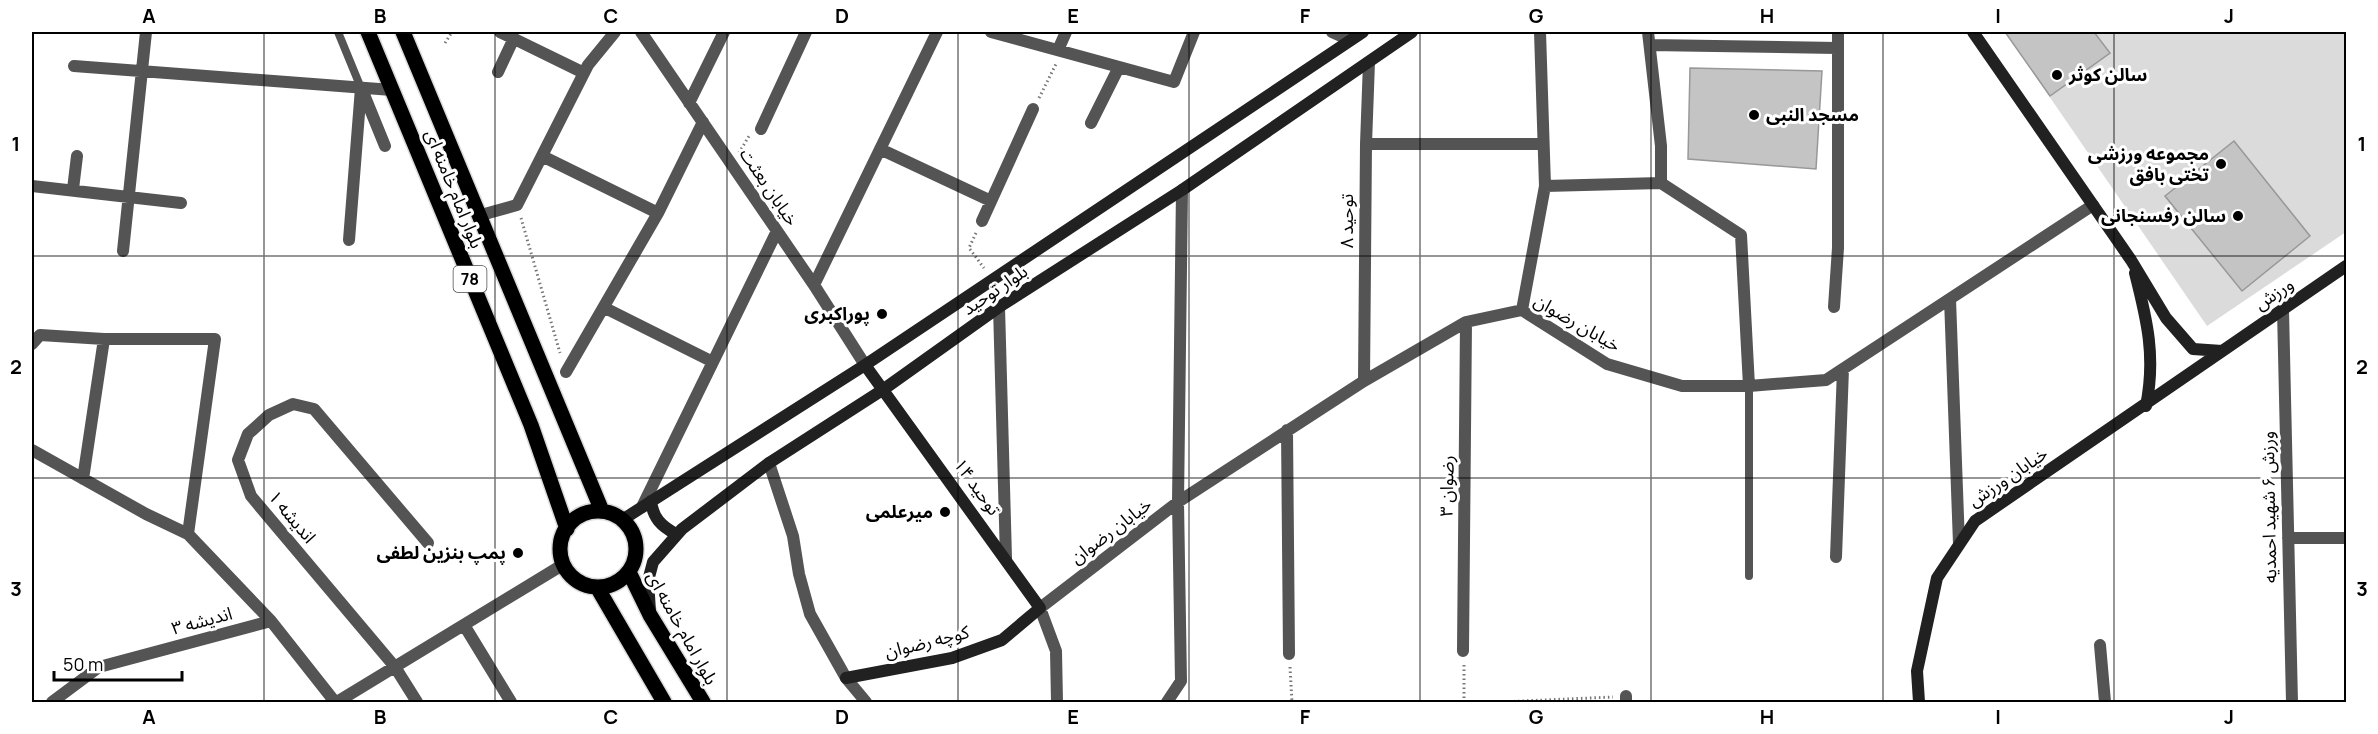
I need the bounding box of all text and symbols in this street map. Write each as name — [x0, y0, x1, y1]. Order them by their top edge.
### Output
text: A — [142, 2, 156, 29]
text: B — [374, 2, 387, 29]
text: C — [604, 2, 618, 29]
text: D — [835, 2, 849, 29]
text: E — [1067, 2, 1079, 29]
text: F — [1300, 2, 1311, 29]
text: G — [1529, 2, 1544, 29]
text: H — [1760, 2, 1774, 29]
text: I — [1995, 2, 2001, 29]
text: J — [2224, 2, 2234, 29]
place label: سالن کوثر — [2068, 62, 2147, 86]
marker: سالن کوثر — [2050, 68, 2064, 82]
place label: مسجد النبی — [1766, 102, 1859, 126]
marker: مسجد النبی — [1747, 108, 1761, 122]
street label: بلوار امام خامنه ای — [417, 126, 490, 253]
text: 1 — [12, 130, 20, 157]
text: 1 — [2358, 130, 2366, 157]
place label: مجموعه ورزشی تختی بافق — [2088, 141, 2210, 186]
street label: خیابان بعثت — [735, 143, 805, 230]
marker: مجموعه ورزشی تختی بافق — [2214, 157, 2228, 171]
street label: توحید ۸ — [1334, 194, 1358, 248]
place label: سالن رفسنجانی — [2101, 203, 2226, 227]
marker: سالن رفسنجانی — [2231, 209, 2245, 223]
street label: بلوار توحید — [957, 259, 1032, 320]
road number: 78 — [454, 266, 486, 292]
street label: ورزش — [2249, 271, 2298, 315]
street label: خیابان رضوان — [1530, 288, 1625, 357]
place label: پوراکبری — [804, 301, 870, 326]
marker: پوراکبری — [875, 307, 889, 321]
text: 2 — [10, 353, 22, 380]
text: 2 — [2356, 353, 2368, 380]
street label: ورزش ۶ شهید احمدیه — [2255, 431, 2281, 583]
street label: خیابان ورزش — [1963, 441, 2052, 512]
street label: توحید ۱۴ — [949, 453, 1007, 520]
street label: رضوان ۳ — [1433, 455, 1459, 517]
street label: اندیشه ۱ — [264, 485, 322, 548]
street label: خیابان رضوان — [1065, 492, 1156, 569]
place label: میرعلمی — [866, 499, 933, 523]
marker: میرعلمی — [938, 505, 952, 519]
place label: پمپ بنزین لطفی — [376, 540, 506, 565]
marker: پمپ بنزین لطفی — [511, 546, 525, 560]
street label: بلوار امام خامنه ای — [639, 566, 724, 690]
text: 3 — [10, 575, 22, 602]
text: 3 — [2356, 575, 2368, 602]
street label: اندیشه ۳ — [169, 600, 235, 640]
street label: کوچه رضوان — [882, 619, 972, 663]
scale bar — [54, 644, 182, 682]
text: 50 m — [63, 652, 103, 676]
text: A — [142, 703, 156, 730]
text: B — [374, 703, 387, 730]
text: C — [604, 703, 618, 730]
text: D — [835, 703, 849, 730]
text: E — [1067, 703, 1079, 730]
text: F — [1300, 703, 1311, 730]
text: G — [1529, 703, 1544, 730]
text: H — [1760, 703, 1774, 730]
text: I — [1995, 703, 2001, 730]
text: J — [2224, 703, 2234, 730]

